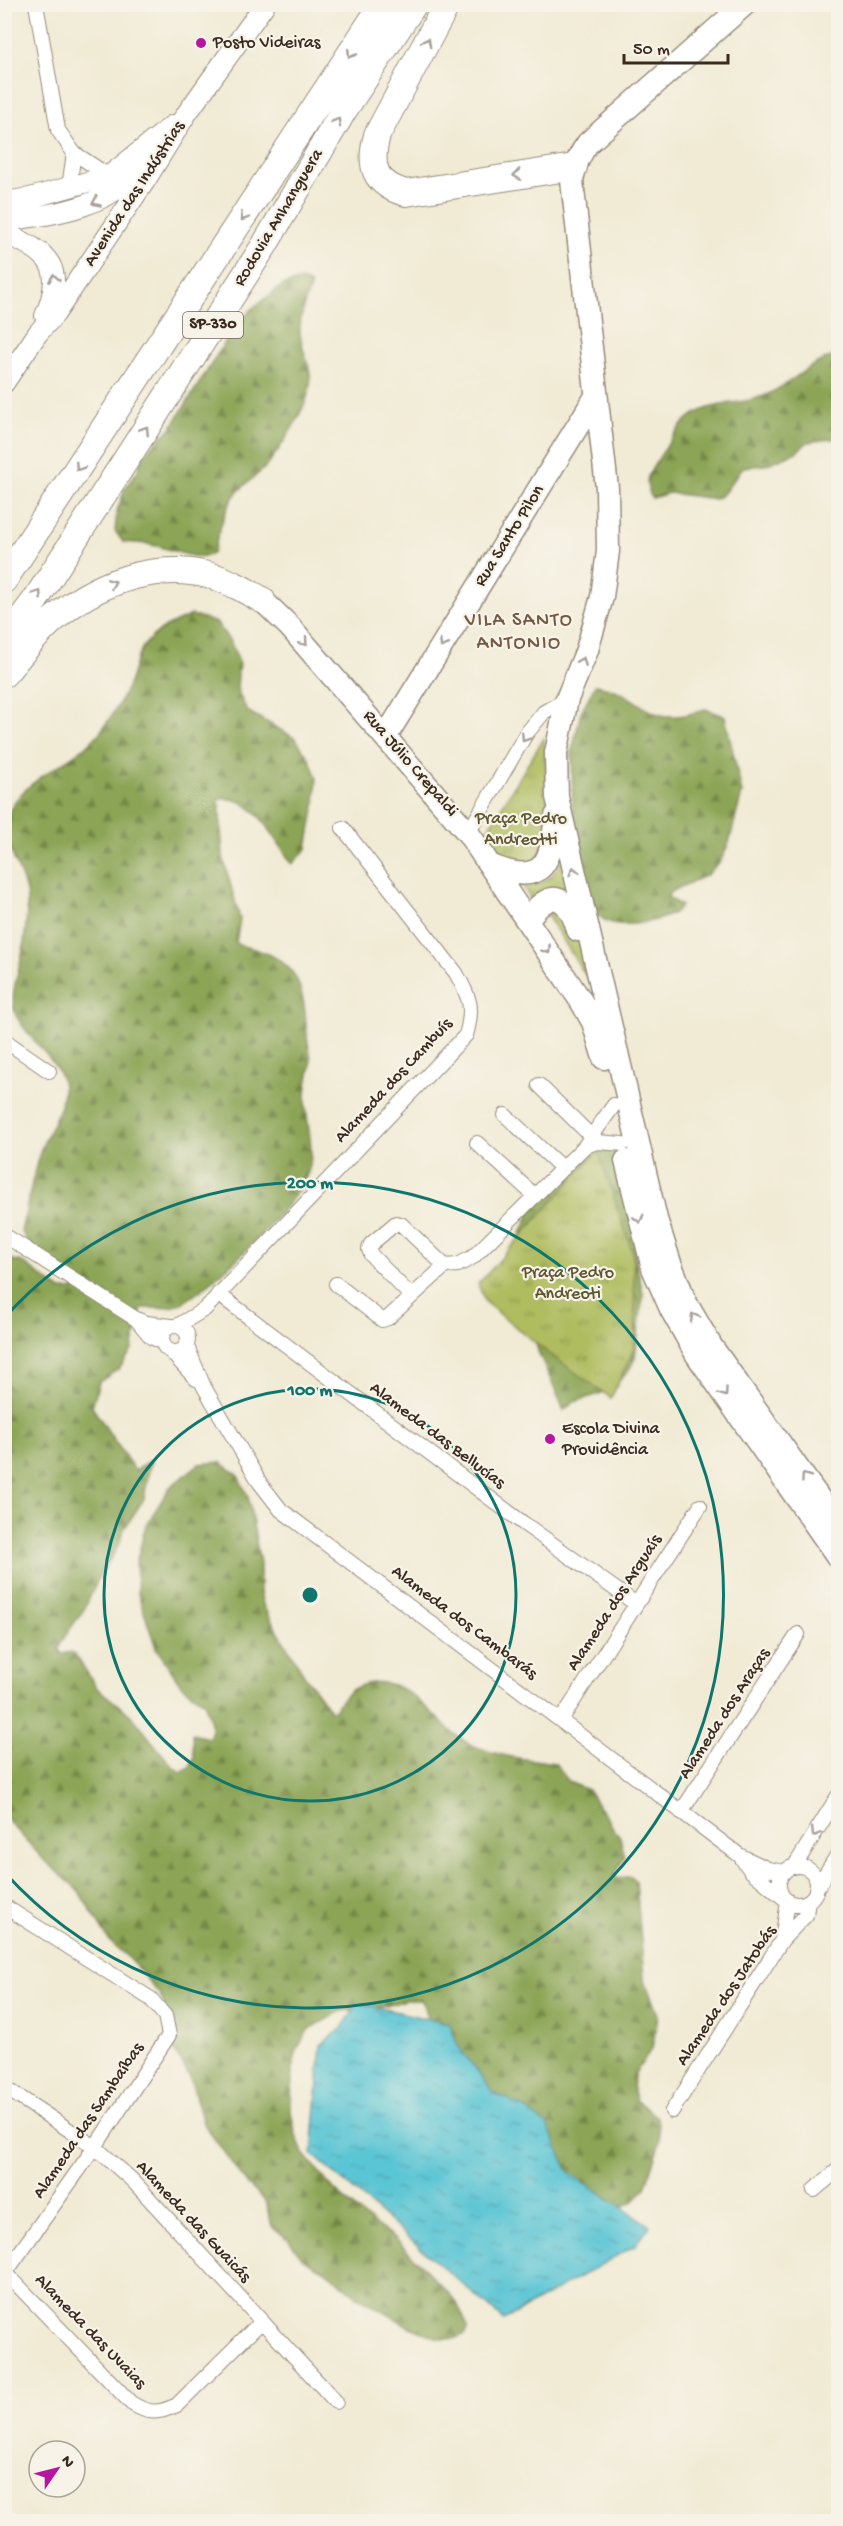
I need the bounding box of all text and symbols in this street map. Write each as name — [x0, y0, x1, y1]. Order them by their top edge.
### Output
scale bar — [624, 27, 728, 65]
place label: Posto Videiras — [212, 33, 322, 54]
marker: Posto Videiras — [194, 36, 208, 50]
one-way arrow — [420, 37, 431, 48]
text: 50 m — [633, 40, 670, 61]
one-way arrow — [347, 47, 358, 58]
street label: Avenida das Indústrias — [80, 116, 191, 271]
one-way arrow — [329, 118, 341, 129]
street label: Rodovia Anhanguera — [230, 145, 329, 290]
one-way arrow — [512, 169, 521, 181]
one-way arrow — [91, 195, 102, 207]
one-way arrow — [240, 210, 251, 221]
one-way arrow — [48, 273, 60, 283]
road number: SP-330 — [183, 312, 243, 338]
one-way arrow — [137, 426, 148, 437]
one-way arrow — [75, 461, 86, 472]
street label: Rua Santo Pilon — [470, 481, 550, 591]
one-way arrow — [106, 578, 117, 590]
one-way arrow — [31, 590, 43, 600]
district label: VILA SANTO ANTONIO — [464, 610, 573, 656]
one-way arrow — [297, 635, 308, 646]
one-way arrow — [439, 638, 451, 648]
one-way arrow — [575, 657, 587, 668]
street label: Rua Júlio Crepaldi — [358, 706, 462, 822]
one-way arrow — [521, 731, 532, 742]
park label: Praça Pedro Andreotti — [474, 809, 567, 851]
one-way arrow — [569, 867, 582, 877]
one-way arrow — [540, 944, 551, 955]
street label: Alameda dos Cambuís — [331, 1013, 458, 1148]
text: 200 m — [287, 1174, 333, 1195]
one-way arrow — [632, 1214, 645, 1224]
park label: Praça Pedro Andreoti — [521, 1263, 614, 1305]
one-way arrow — [690, 1313, 701, 1323]
street label: Alameda das Bellucías — [365, 1378, 510, 1495]
text: 100 m — [287, 1381, 333, 1402]
one-way arrow — [717, 1386, 728, 1397]
place label: Escola Divina Providência — [561, 1419, 661, 1461]
marker: Escola Divina Providência — [543, 1432, 557, 1446]
one-way arrow — [801, 1473, 812, 1484]
street label: Alameda dos Arguaís — [563, 1530, 668, 1675]
street label: Alameda dos Cambarás — [387, 1561, 542, 1686]
centre of rings — [300, 1585, 320, 1605]
street label: Alameda dos Araças — [675, 1643, 776, 1783]
one-way arrow — [811, 1826, 822, 1837]
street label: Alameda dos Jatobás — [672, 1921, 782, 2070]
street label: Alameda das Sambaíbas — [29, 2038, 150, 2203]
street label: Alameda das Guaicás — [131, 2157, 256, 2288]
street label: Alameda das Uvaias — [30, 2270, 151, 2395]
north arrow — [27, 2439, 87, 2499]
text: N — [56, 2453, 78, 2473]

